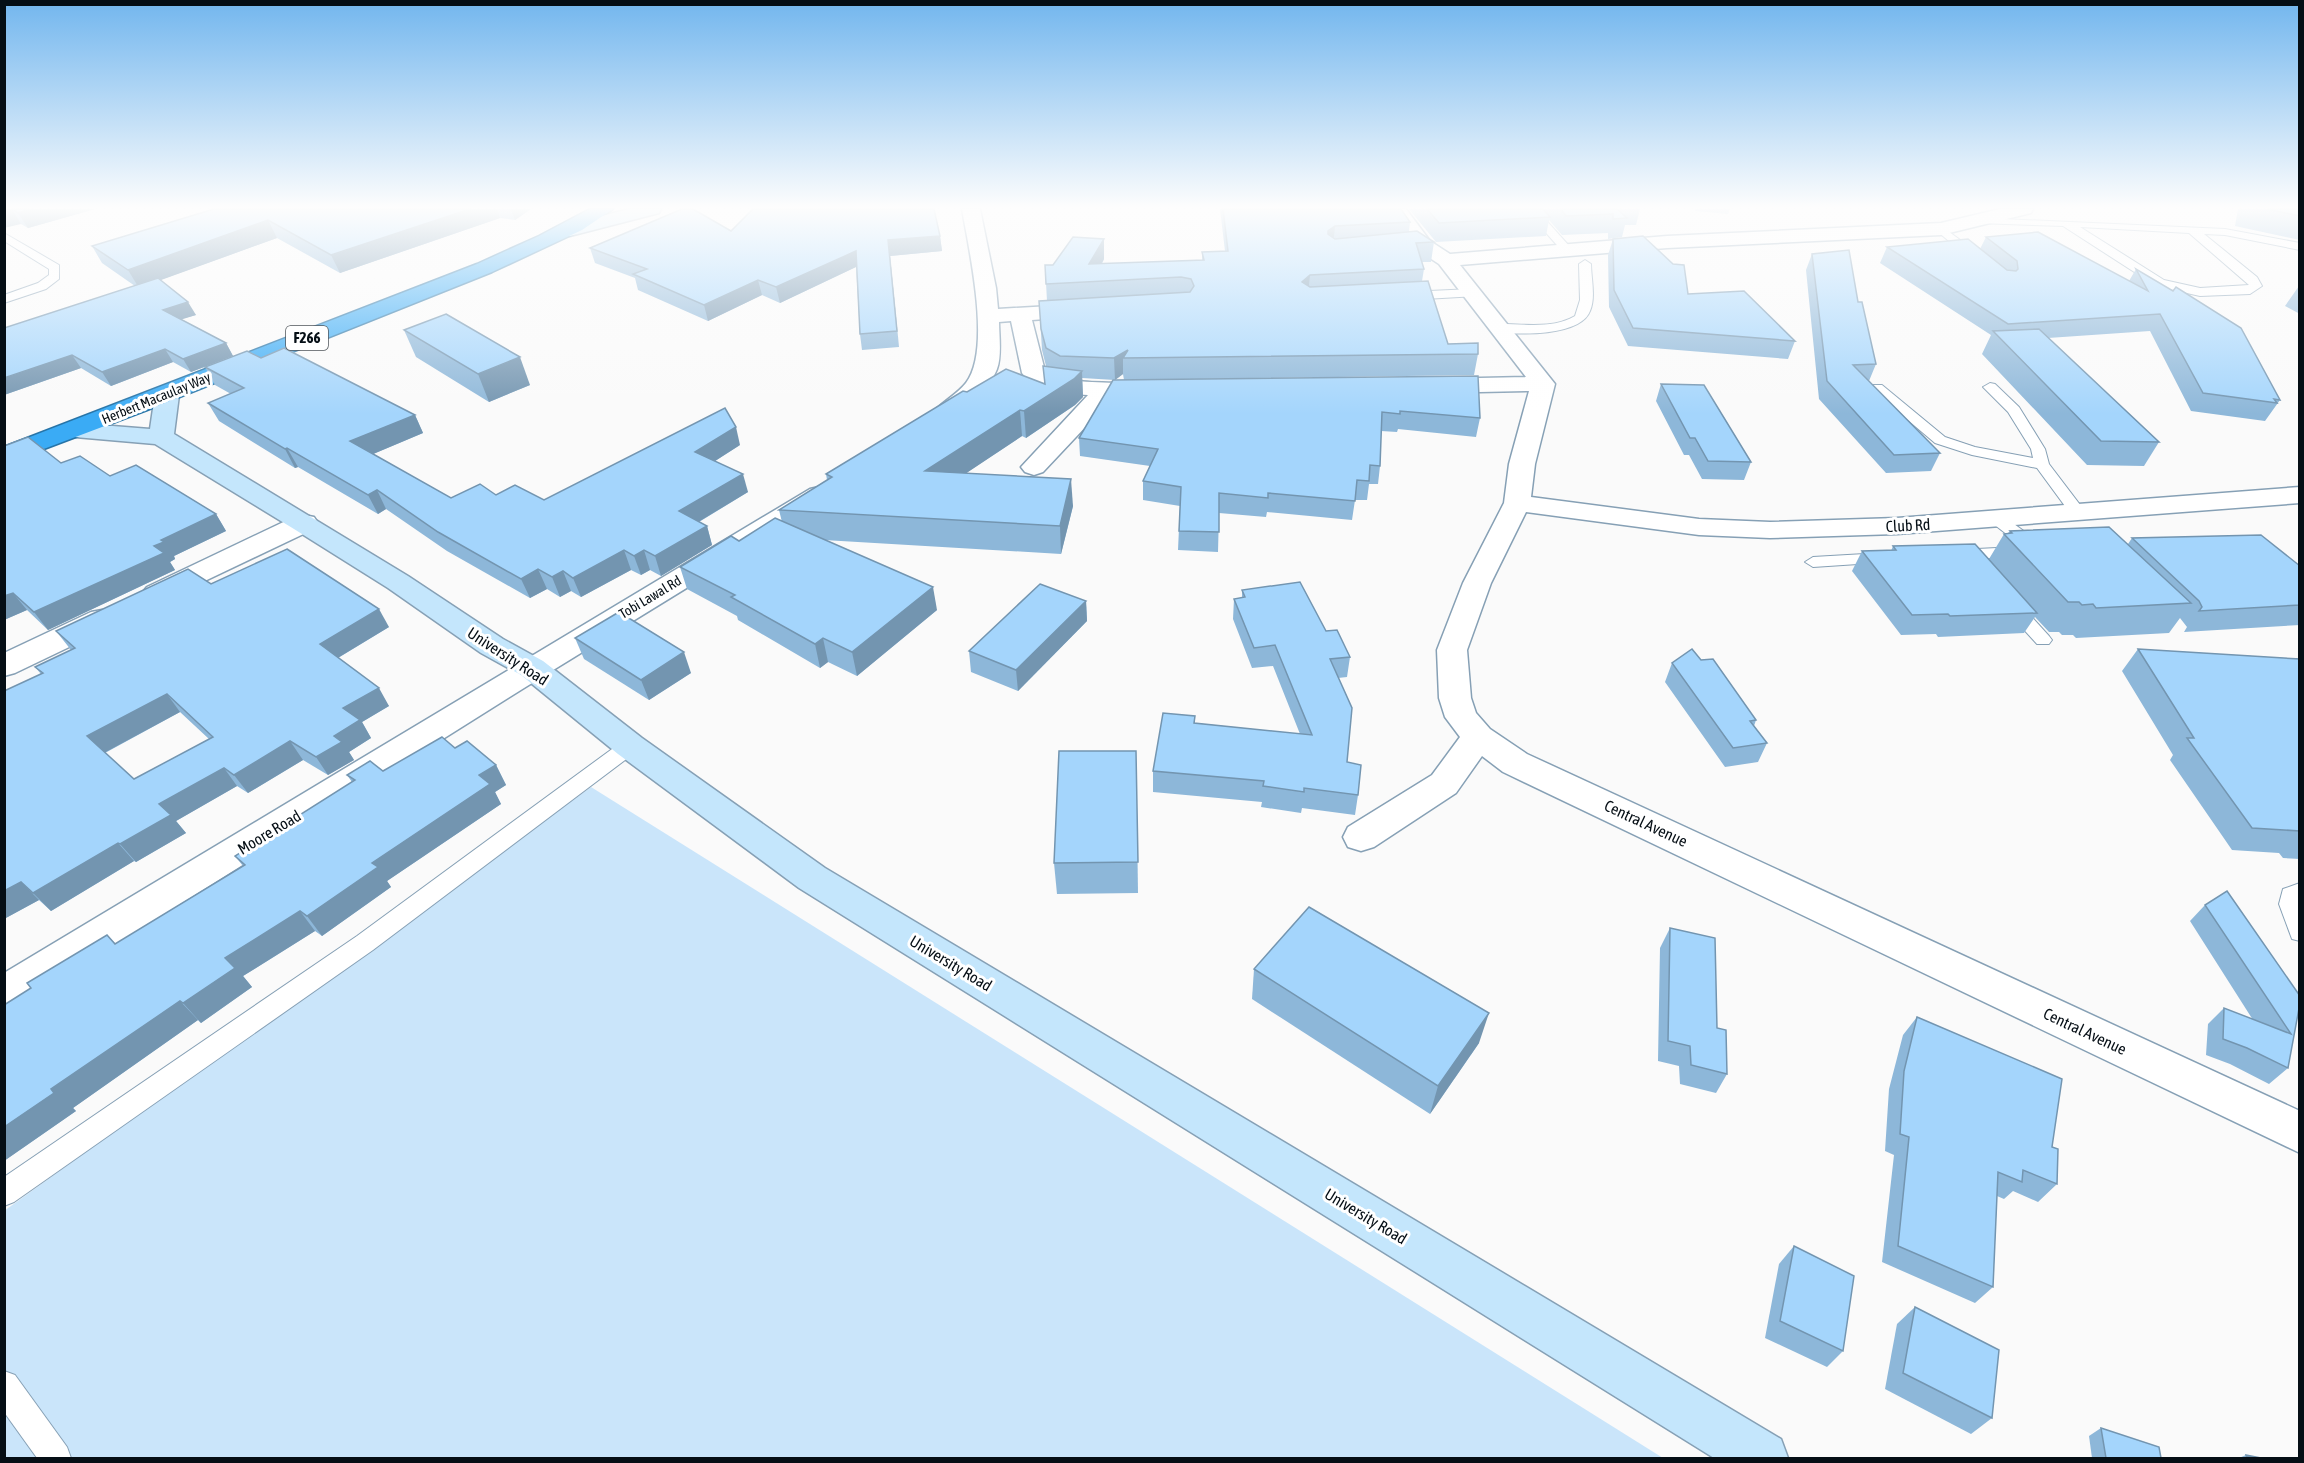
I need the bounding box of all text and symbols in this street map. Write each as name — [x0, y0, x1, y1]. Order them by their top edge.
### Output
road number: F266 — [286, 326, 328, 350]
street label: Herbert Macaulay Way — [99, 369, 213, 427]
street label: Club Rd — [1885, 515, 1931, 535]
street label: Tobi Lawal Rd — [616, 572, 684, 622]
street label: University Road — [464, 623, 552, 690]
street label: Central Avenue — [1602, 796, 1690, 850]
street label: Moore Road — [234, 806, 304, 858]
street label: University Road — [906, 931, 995, 995]
street label: Central Avenue — [2041, 1004, 2129, 1058]
street label: University Road — [1321, 1184, 1410, 1248]

